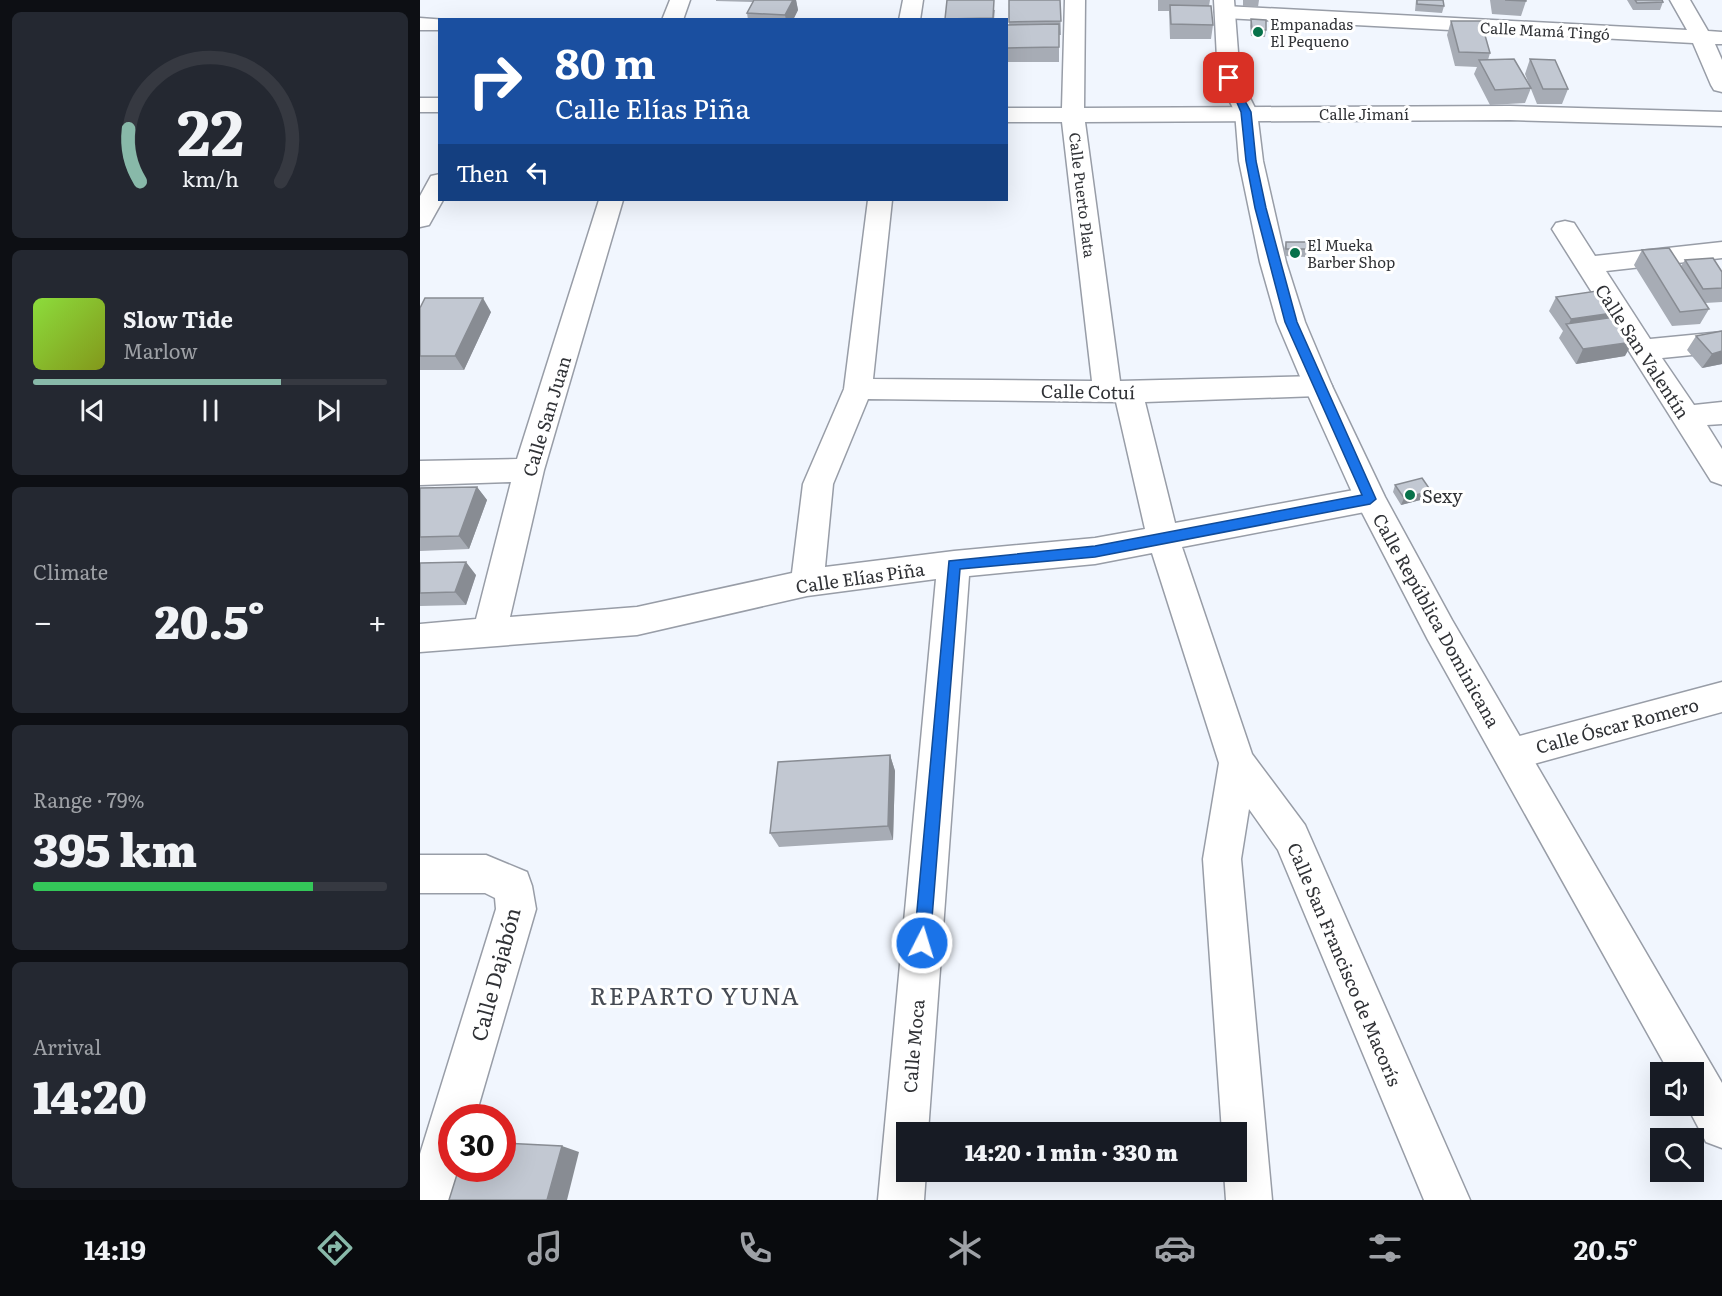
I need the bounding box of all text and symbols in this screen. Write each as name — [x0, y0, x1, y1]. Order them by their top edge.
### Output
place label: Empanadas El Pequeno — [1270, 12, 1353, 52]
street label: Calle Mamá Tingó — [1479, 15, 1611, 45]
marker: Empanadas El Pequeno — [1251, 25, 1265, 39]
text: 80 m — [555, 30, 656, 92]
icon: right — [456, 42, 534, 120]
pin — [1203, 52, 1254, 103]
icon: arrive — [1212, 61, 1245, 94]
text: 22 — [176, 83, 244, 175]
text: Calle Elías Piña — [555, 87, 750, 127]
street label: Calle Jimaní — [1319, 102, 1409, 125]
street label: Calle Puerto Plata — [1064, 131, 1102, 260]
text: Then — [456, 156, 509, 189]
icon: left — [521, 156, 554, 189]
text: km/h — [181, 162, 239, 194]
place label: El Mueka Barber Shop — [1307, 233, 1395, 273]
marker: El Mueka Barber Shop — [1288, 246, 1302, 260]
street label: Calle San Valentín — [1589, 278, 1697, 424]
text: Slow Tide — [123, 302, 233, 335]
text: Marlow — [123, 335, 198, 365]
street label: Calle San Juan — [515, 352, 577, 480]
street label: Calle Cotuí — [1041, 377, 1135, 405]
icon: previous — [76, 394, 109, 427]
icon: pause — [194, 394, 227, 427]
icon: next — [312, 394, 345, 427]
place label: Sexy — [1422, 482, 1463, 509]
marker: Sexy — [1403, 488, 1417, 502]
street label: Calle República Dominicana — [1367, 508, 1507, 732]
street label: Calle Elías Piña — [794, 555, 927, 599]
text: Climate — [33, 556, 108, 586]
text: 20.5° — [155, 586, 265, 653]
text: − — [33, 595, 52, 644]
text: + — [368, 595, 387, 644]
street label: Calle Óscar Romero — [1533, 690, 1701, 760]
text: Range · 79% — [33, 784, 144, 814]
text: 395 km — [33, 814, 197, 881]
street label: Calle San Francisco de Macorís — [1281, 838, 1409, 1090]
street label: Calle Dajabón — [461, 904, 527, 1044]
position arrow — [890, 911, 954, 975]
district label: REPARTO YUNA — [590, 977, 800, 1012]
street label: Calle Moca — [895, 998, 931, 1094]
text: Arrival — [33, 1031, 101, 1061]
text: 14:20 — [33, 1061, 147, 1128]
map controls — [1650, 1062, 1704, 1182]
button: sound — [1650, 1062, 1704, 1116]
speed limit sign: 30 — [438, 1104, 516, 1182]
button: search — [1650, 1128, 1704, 1182]
text: 14:20 · 1 min · 330 m — [965, 1135, 1178, 1168]
icon: directions — [314, 1227, 356, 1269]
icon: music — [524, 1227, 566, 1269]
icon: phone — [734, 1227, 776, 1269]
icon: climate — [944, 1227, 986, 1269]
icon: car — [1154, 1227, 1196, 1269]
icon: filters — [1364, 1227, 1406, 1269]
text: 14:19 — [84, 1228, 146, 1268]
text: 20.5° — [1574, 1228, 1638, 1268]

